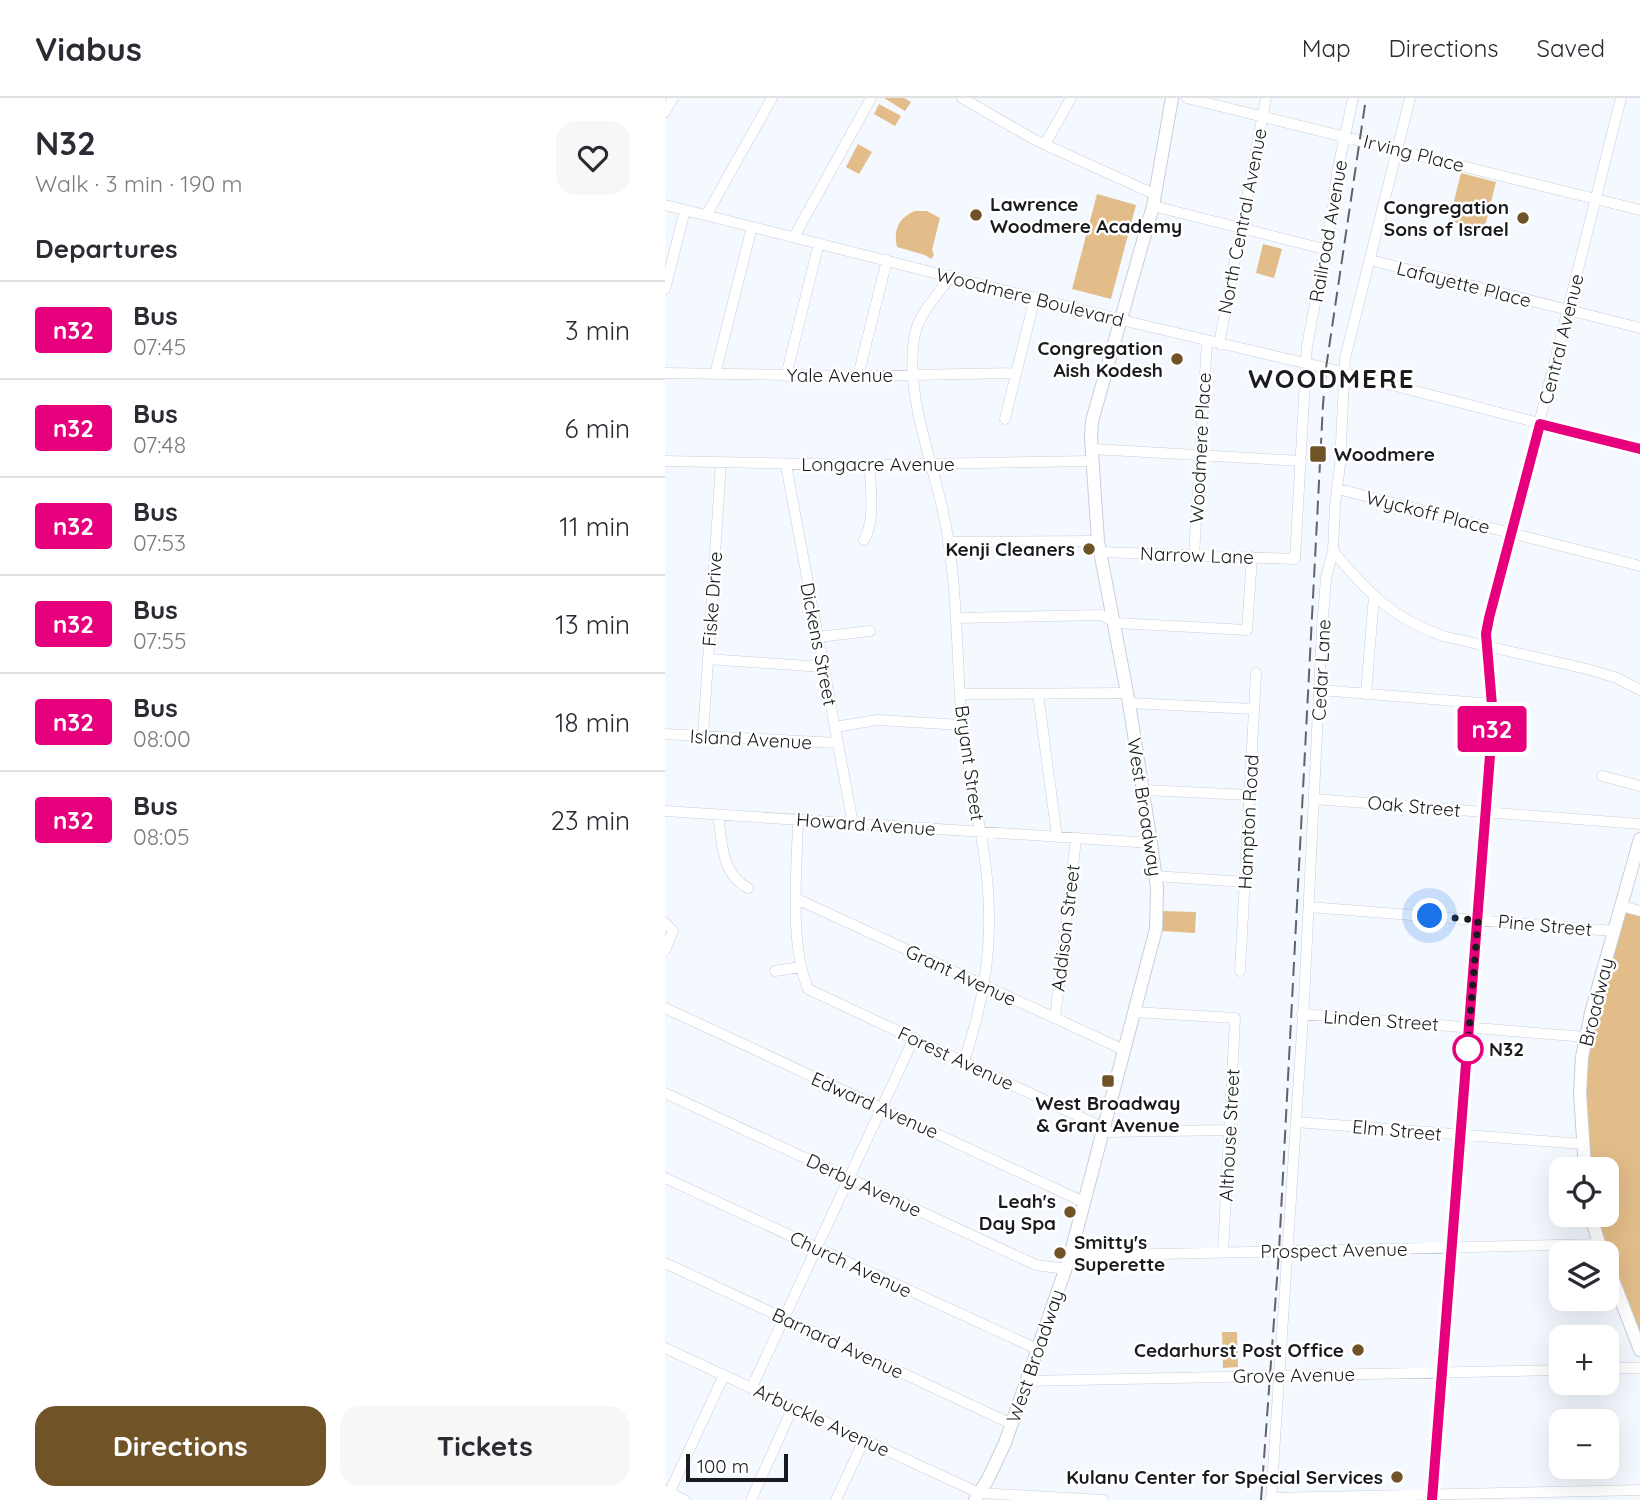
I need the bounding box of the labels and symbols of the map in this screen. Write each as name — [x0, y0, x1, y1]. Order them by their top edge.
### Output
street label: North Central Avenue — [1212, 126, 1272, 316]
street label: Irving Place — [1361, 129, 1467, 177]
street label: Railroad Avenue — [1304, 158, 1352, 304]
place label: Lawrence Woodmere Academy — [990, 192, 1182, 238]
place label: Congregation Sons of Israel — [1383, 195, 1509, 241]
marker: Lawrence Woodmere Academy — [968, 207, 984, 223]
marker: Congregation Sons of Israel — [1515, 210, 1531, 226]
street label: Lafayette Place — [1394, 256, 1534, 312]
street label: Woodmere Boulevard — [934, 262, 1126, 332]
street label: Central Avenue — [1533, 271, 1589, 407]
place label: Congregation Aish Kodesh — [1037, 336, 1163, 382]
marker: Congregation Aish Kodesh — [1169, 351, 1185, 367]
district label: WOODMERE — [1248, 362, 1416, 395]
street label: Yale Avenue — [787, 363, 893, 387]
street label: Woodmere Place — [1184, 372, 1216, 524]
place label: Woodmere — [1334, 442, 1435, 466]
marker: Woodmere — [1308, 444, 1328, 464]
street label: Longacre Avenue — [801, 452, 955, 476]
street label: Wyckoff Place — [1364, 485, 1492, 539]
place label: Kenji Cleaners — [945, 537, 1075, 561]
marker: Kenji Cleaners — [1081, 541, 1097, 557]
street label: Narrow Lane — [1140, 541, 1254, 569]
street label: Fiske Drive — [697, 551, 727, 647]
street label: Dickens Street — [795, 580, 843, 708]
street label: Cedar Lane — [1306, 618, 1336, 722]
street label: Bryant Street — [950, 704, 990, 822]
line badge: n32 — [1452, 706, 1532, 752]
street label: Island Avenue — [689, 724, 813, 754]
street label: West Broadway — [1122, 736, 1168, 878]
street label: Hampton Road — [1232, 754, 1264, 890]
street label: Oak Street — [1366, 790, 1462, 822]
street label: Howard Avenue — [796, 807, 936, 841]
street label: Addison Street — [1045, 863, 1085, 993]
your location — [1412, 898, 1447, 933]
street label: Pine Street — [1497, 909, 1593, 941]
street label: Grant Avenue — [902, 939, 1020, 1011]
street label: Broadway — [1573, 955, 1619, 1049]
street label: Linden Street — [1323, 1004, 1439, 1036]
street label: Forest Avenue — [894, 1021, 1018, 1095]
marker: N32 — [1453, 1034, 1483, 1064]
place label: N32 — [1489, 1037, 1524, 1061]
street label: Edward Avenue — [808, 1066, 942, 1144]
street label: Althouse Street — [1214, 1068, 1244, 1202]
marker: West Broadway & Grant Avenue — [1100, 1073, 1116, 1089]
place label: West Broadway & Grant Avenue — [1036, 1091, 1180, 1137]
street label: Elm Street — [1351, 1114, 1443, 1146]
street label: Derby Avenue — [803, 1148, 925, 1222]
place label: Leah's Day Spa — [979, 1189, 1056, 1235]
marker: Leah's Day Spa — [1062, 1204, 1078, 1220]
street label: Church Avenue — [786, 1225, 916, 1303]
place label: Smitty's Superette — [1074, 1230, 1165, 1276]
street label: Prospect Avenue — [1260, 1237, 1408, 1263]
marker: Smitty's Superette — [1052, 1245, 1068, 1261]
street label: West Broadway — [1001, 1286, 1069, 1426]
street label: Barnard Avenue — [768, 1302, 908, 1384]
place label: Cedarhurst Post Office — [1134, 1338, 1344, 1362]
marker: Cedarhurst Post Office — [1350, 1342, 1366, 1358]
street label: Grove Avenue — [1233, 1362, 1355, 1388]
street label: Arbuckle Avenue — [750, 1378, 894, 1462]
scale bar — [686, 1451, 787, 1483]
place label: Kulanu Center for Special Services — [1066, 1465, 1383, 1489]
marker: Kulanu Center for Special Services — [1389, 1469, 1405, 1485]

